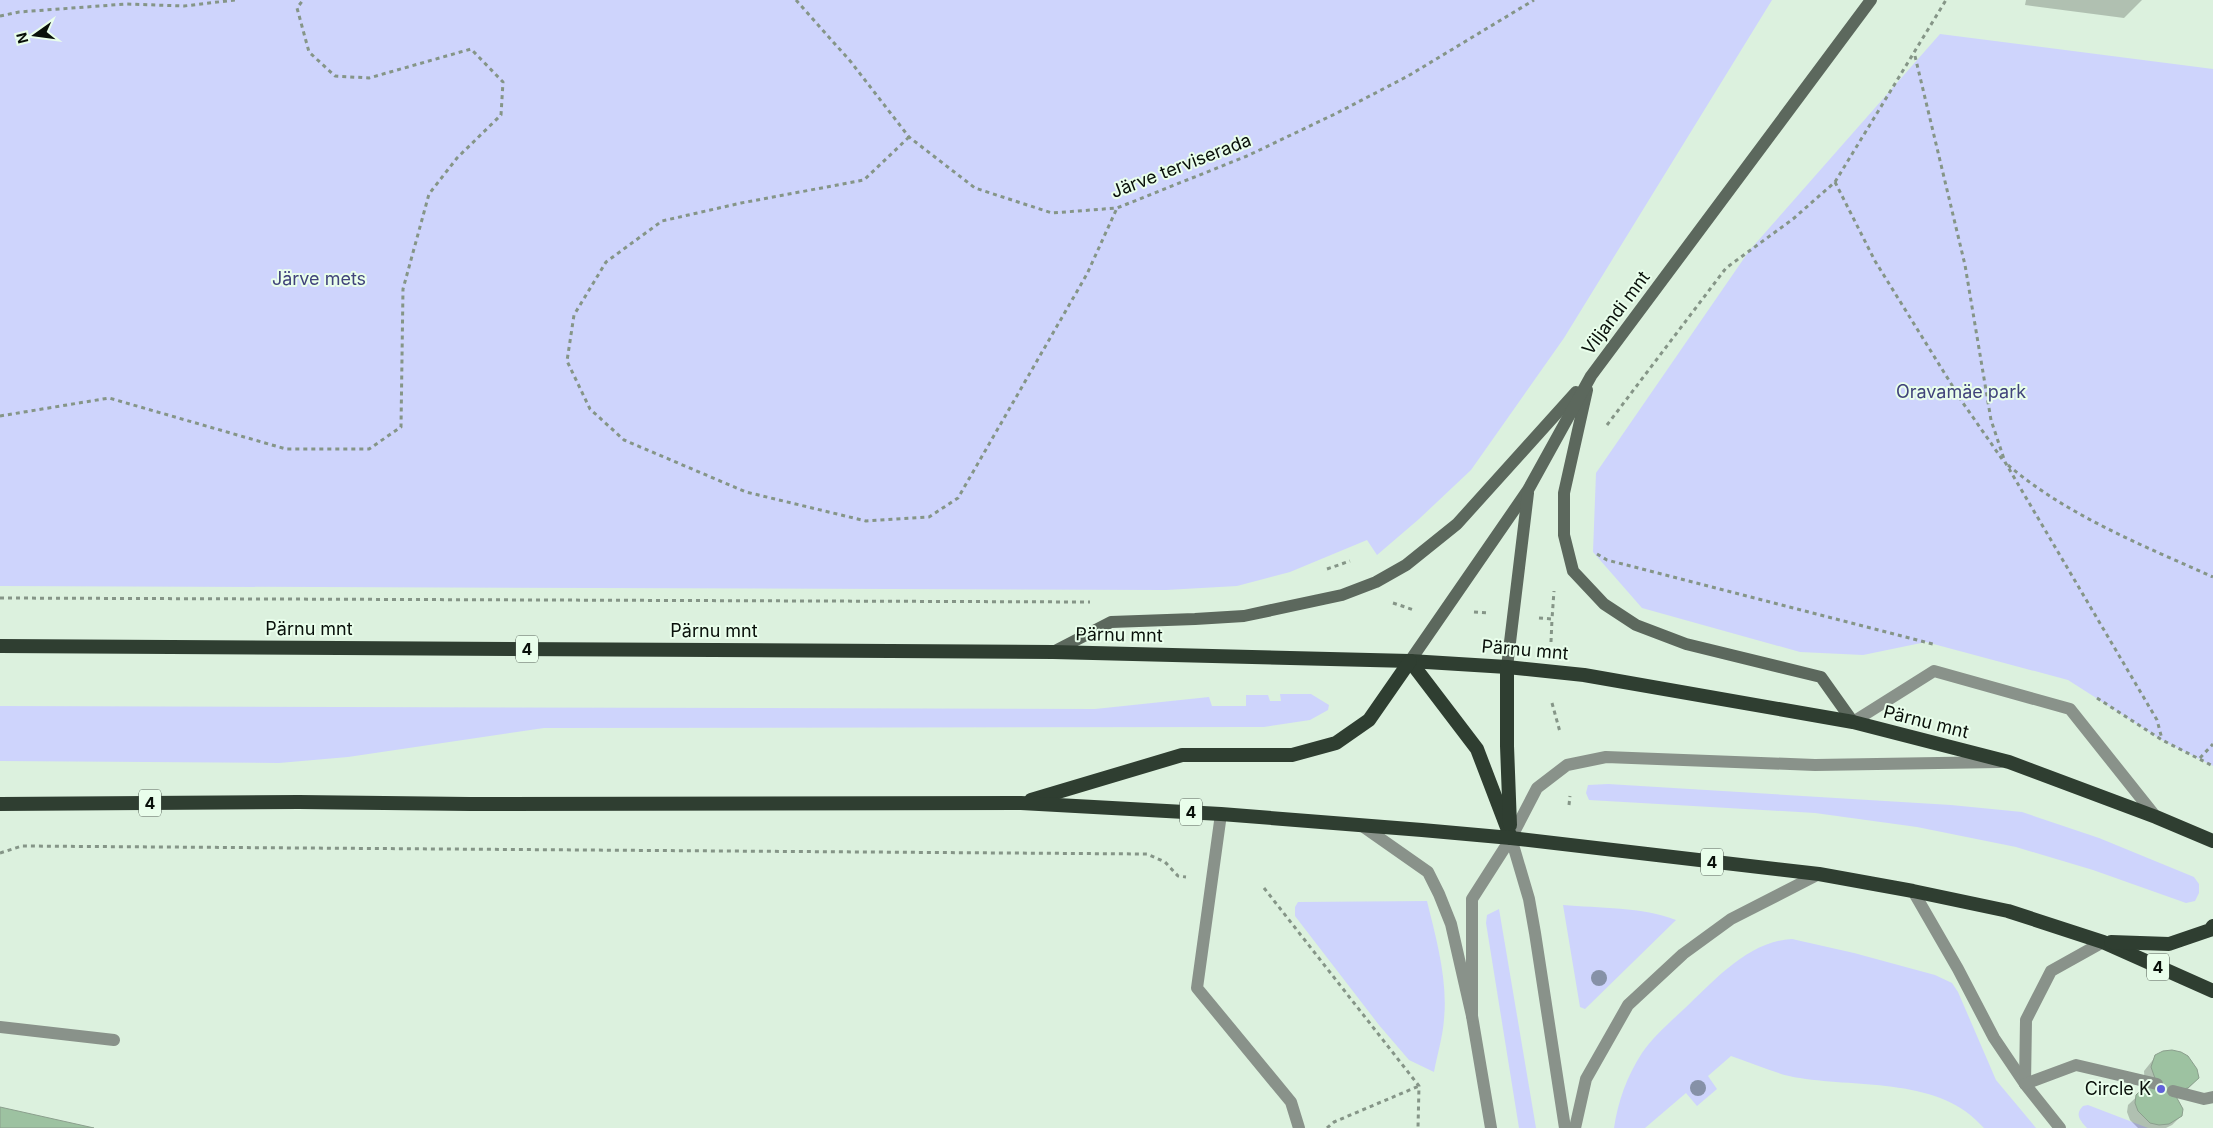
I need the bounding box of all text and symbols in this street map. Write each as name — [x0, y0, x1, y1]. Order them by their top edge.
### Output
north arrow — [10, 10, 60, 60]
text: N — [12, 31, 31, 45]
street label: Järve terviserada — [1108, 129, 1254, 202]
street label: Viljandi mnt — [1577, 267, 1654, 359]
park label: Järve mets — [272, 268, 366, 289]
park label: Oravamäe park — [1896, 381, 2026, 402]
street label: Pärnu mnt — [265, 618, 353, 639]
street label: Pärnu mnt — [670, 620, 758, 641]
street label: Pärnu mnt — [1075, 623, 1163, 646]
street label: Pärnu mnt — [1481, 635, 1570, 664]
road number: 4 — [516, 636, 538, 662]
street label: Pärnu mnt — [1881, 701, 1971, 742]
road number: 4 — [139, 790, 161, 816]
road number: 4 — [1180, 799, 1202, 826]
road number: 4 — [1701, 849, 1723, 876]
road number: 4 — [2147, 954, 2169, 980]
place label: Circle K — [2085, 1078, 2151, 1099]
marker: Circle K — [2155, 1083, 2167, 1095]

